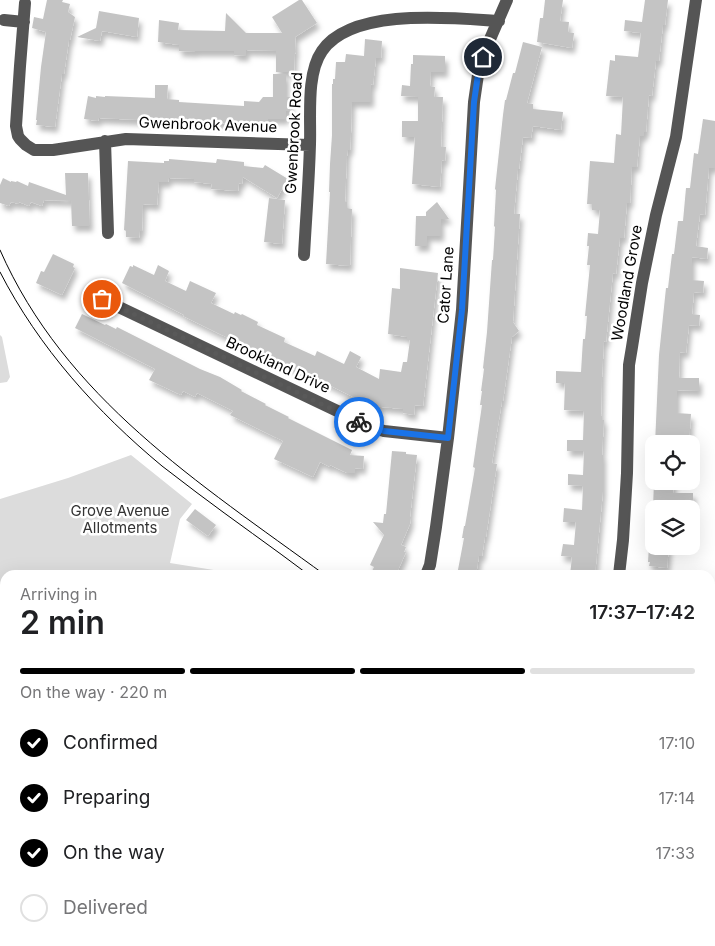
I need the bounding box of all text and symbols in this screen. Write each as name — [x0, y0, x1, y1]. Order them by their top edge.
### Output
pin — [462, 36, 504, 78]
icon: home — [469, 43, 497, 71]
street label: Gwenbrook Road — [281, 72, 306, 194]
street label: Gwenbrook Avenue — [138, 113, 278, 136]
street label: Woodland Grove — [607, 223, 646, 343]
street label: Cator Lane — [433, 246, 458, 324]
pin — [81, 278, 123, 320]
icon: bag — [88, 285, 116, 313]
street label: Brookland Drive — [223, 332, 333, 397]
courier — [334, 397, 384, 447]
icon: bike — [345, 408, 373, 436]
map controls — [645, 435, 700, 555]
button: locate — [645, 435, 700, 490]
button: layers — [645, 500, 700, 555]
park label: Grove Avenue Allotments — [70, 501, 170, 537]
text: Arriving in — [20, 584, 97, 604]
text: 17:37–17:42 — [589, 601, 695, 624]
text: 2 min — [20, 603, 105, 642]
text: On the way · 220 m — [20, 682, 167, 702]
icon: check — [20, 729, 48, 757]
text: Confirmed — [63, 731, 158, 754]
text: 17:10 — [659, 733, 695, 753]
icon: check — [20, 784, 48, 812]
text: Preparing — [63, 786, 150, 809]
text: 17:14 — [659, 788, 695, 808]
icon: check — [20, 839, 48, 867]
text: On the way — [63, 841, 165, 864]
text: 17:33 — [656, 843, 695, 863]
text: Delivered — [63, 896, 148, 919]

